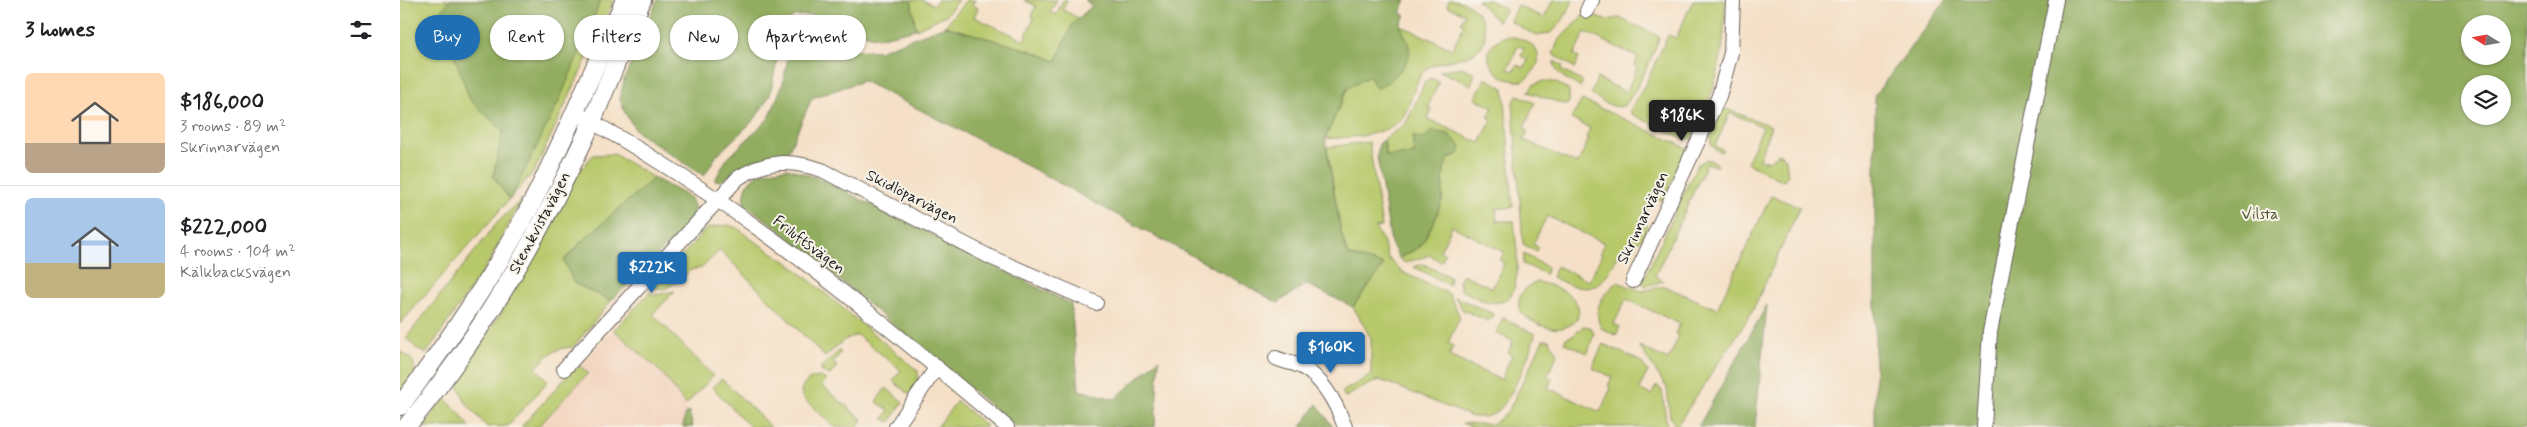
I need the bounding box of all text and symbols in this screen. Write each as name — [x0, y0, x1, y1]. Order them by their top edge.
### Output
chip: Buy — [415, 15, 480, 60]
chip: Rent — [490, 15, 564, 60]
chip: Filters — [574, 15, 660, 60]
chip: New — [670, 15, 738, 60]
chip: Apartment — [748, 15, 866, 60]
north arrow — [2461, 15, 2511, 65]
map controls — [2461, 15, 2511, 125]
text: 3 homes — [25, 16, 95, 44]
icon: filters — [347, 16, 375, 44]
button: layers — [2461, 75, 2511, 125]
text: $186,000 — [180, 88, 264, 116]
icon: home — [65, 93, 125, 153]
pin: $186K — [1647, 100, 1717, 142]
text: $186K — [1660, 105, 1704, 126]
text: 3 rooms · 89 m² — [180, 116, 286, 137]
text: Skrinnarvägen — [180, 137, 280, 158]
street label: Skidlöparvägen — [862, 165, 962, 229]
street label: Stenkvistavägen — [504, 168, 576, 278]
street label: Skrinnarvägen — [1612, 168, 1674, 268]
park label: Vilsta — [2242, 204, 2278, 225]
street label: Friluftsvägen — [768, 211, 850, 279]
text: $222,000 — [180, 213, 267, 241]
icon: home — [65, 218, 125, 278]
text: 4 rooms · 104 m² — [180, 241, 295, 262]
pin: $222K — [617, 252, 687, 294]
text: $222K — [629, 257, 675, 278]
text: Kälkbacksvägen — [180, 262, 291, 283]
pin: $160K — [1296, 332, 1366, 374]
text: $160K — [1308, 337, 1354, 358]

